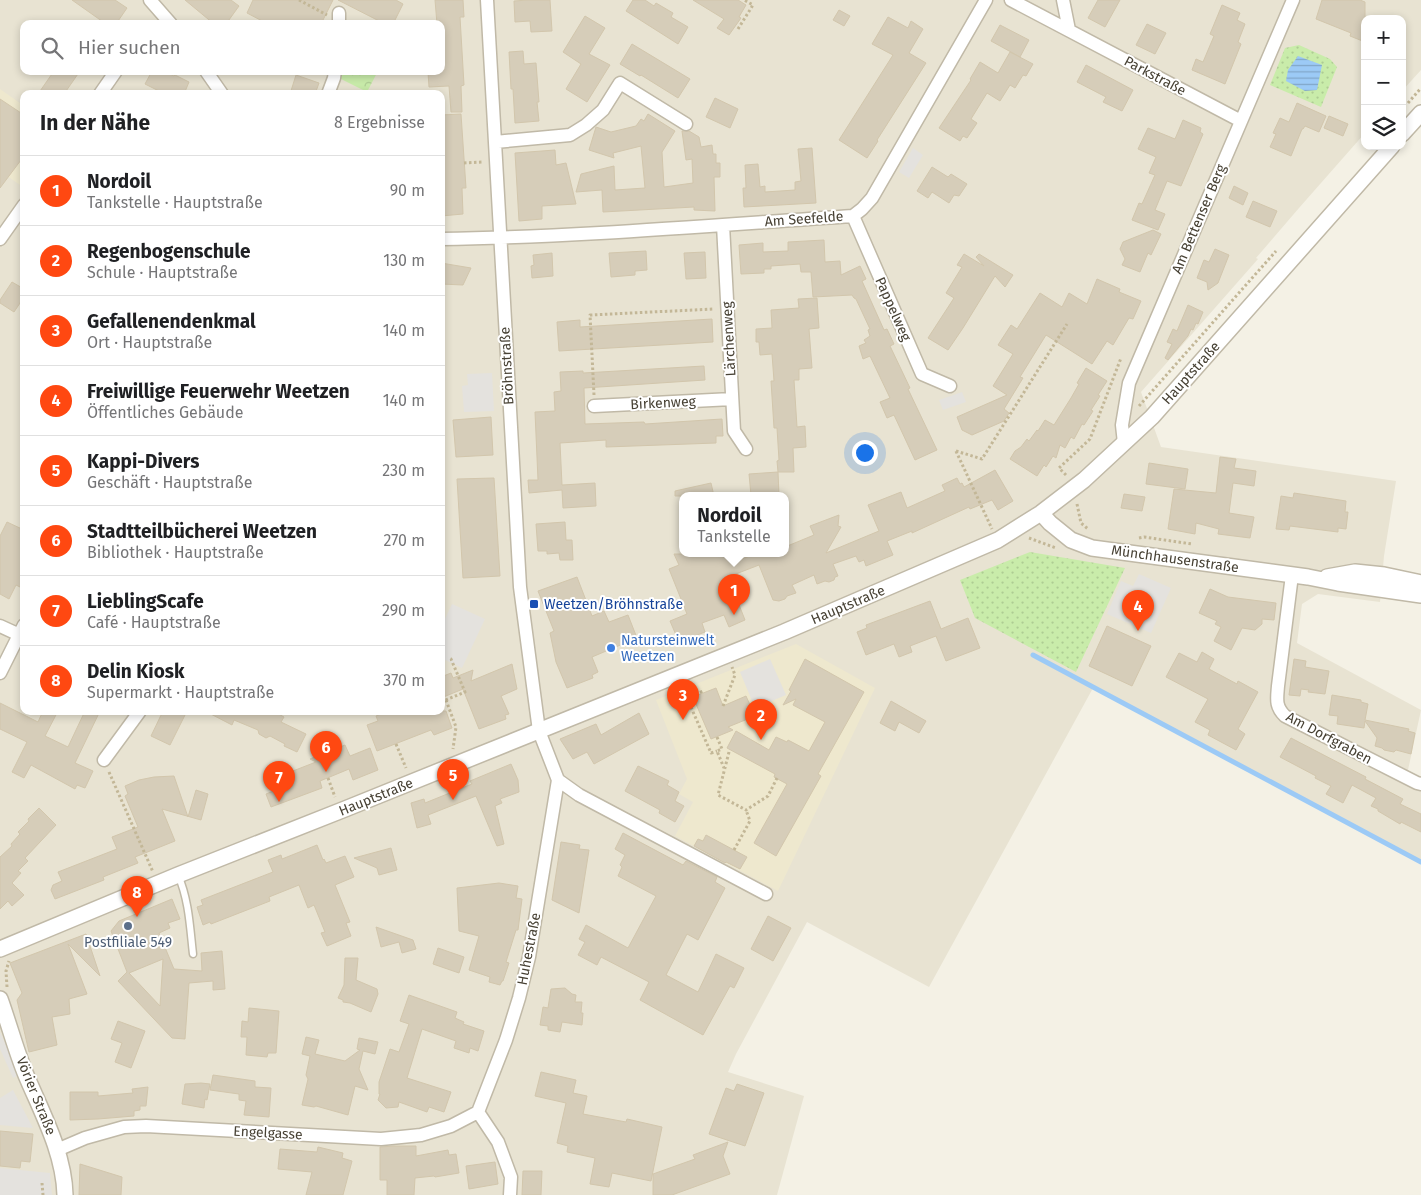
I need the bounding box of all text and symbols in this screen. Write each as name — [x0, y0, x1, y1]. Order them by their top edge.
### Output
map controls — [1361, 15, 1406, 150]
button: + — [1361, 15, 1406, 60]
search box — [20, 20, 445, 75]
icon: search — [38, 34, 66, 62]
text: Hier suchen — [78, 36, 181, 59]
street label: Parkstraße — [1121, 53, 1189, 99]
button: − — [1361, 60, 1406, 105]
button: layers — [1361, 105, 1406, 150]
text: In der Nähe — [40, 110, 150, 136]
text: 8 Ergebnisse — [334, 113, 425, 132]
street label: Am Bettenser Berg — [1168, 161, 1230, 276]
text: Nordoil — [87, 170, 151, 193]
text: 1 — [52, 181, 60, 200]
text: 90 m — [390, 181, 425, 200]
text: Tankstelle · Hauptstraße — [87, 193, 263, 212]
street label: Am Seefelde — [764, 208, 844, 230]
text: Regenbogenschule — [87, 240, 251, 263]
text: 2 — [52, 251, 60, 270]
text: 130 m — [383, 251, 425, 270]
text: Schule · Hauptstraße — [87, 263, 238, 282]
street label: Pappelweg — [871, 274, 915, 344]
street label: Lärchenweg — [719, 300, 739, 377]
text: Gefallenendenkmal — [87, 310, 256, 333]
text: 3 — [52, 321, 60, 340]
text: 140 m — [383, 321, 425, 340]
street label: Bröhnstraße — [496, 327, 518, 405]
text: Ort · Hauptstraße — [87, 333, 212, 352]
street label: Hauptstraße — [1158, 338, 1224, 408]
text: Freiwillige Feuerwehr Weetzen — [87, 380, 350, 403]
text: 4 — [51, 391, 61, 410]
text: 140 m — [383, 391, 425, 410]
street label: Birkenweg — [630, 393, 697, 413]
text: Öffentliches Gebäude — [87, 403, 243, 422]
your location — [852, 440, 878, 466]
text: Kappi-Divers — [87, 450, 199, 473]
text: 5 — [52, 461, 60, 480]
text: 230 m — [382, 461, 425, 480]
text: Geschäft · Hauptstraße — [87, 473, 252, 492]
popup — [679, 492, 789, 557]
text: Nordoil — [697, 504, 762, 527]
text: Stadtteilbücherei Weetzen — [87, 520, 317, 543]
text: Tankstelle — [697, 527, 771, 546]
text: 6 — [51, 531, 61, 550]
text: 270 m — [383, 531, 425, 550]
street label: Münchhausenstraße — [1110, 542, 1240, 576]
text: Bibliothek · Hauptstraße — [87, 543, 264, 562]
pin: 1 — [718, 574, 750, 615]
street label: Hauptstraße — [808, 582, 888, 628]
text: LieblingScafe — [87, 590, 204, 613]
pin: 4 — [1122, 590, 1154, 631]
place label: Weetzen/Bröhnstraße — [544, 596, 683, 613]
marker: Weetzen/Bröhnstraße — [528, 598, 540, 610]
text: 7 — [52, 601, 60, 620]
text: 290 m — [382, 601, 425, 620]
text: Café · Hauptstraße — [87, 613, 221, 632]
place label: Natursteinwelt Weetzen — [621, 632, 716, 665]
marker: Natursteinwelt Weetzen — [605, 642, 617, 654]
text: Delin Kiosk — [87, 660, 184, 683]
text: 8 — [51, 671, 61, 690]
text: 370 m — [383, 671, 425, 690]
pin: 3 — [667, 679, 699, 720]
text: Supermarkt · Hauptstraße — [87, 683, 274, 702]
pin: 2 — [745, 699, 777, 740]
street label: Am Dorfgraben — [1283, 708, 1375, 768]
pin: 6 — [310, 731, 342, 772]
pin: 5 — [437, 759, 469, 800]
pin: 7 — [263, 761, 295, 802]
street label: Hauptstraße — [336, 774, 416, 820]
pin: 8 — [121, 876, 153, 917]
street label: Huhestraße — [514, 911, 544, 987]
marker: Postfiliale 549 — [122, 920, 134, 932]
place label: Postfiliale 549 — [84, 934, 172, 951]
street label: Vörier Straße — [13, 1054, 59, 1138]
street label: Engelgasse — [233, 1123, 303, 1143]

